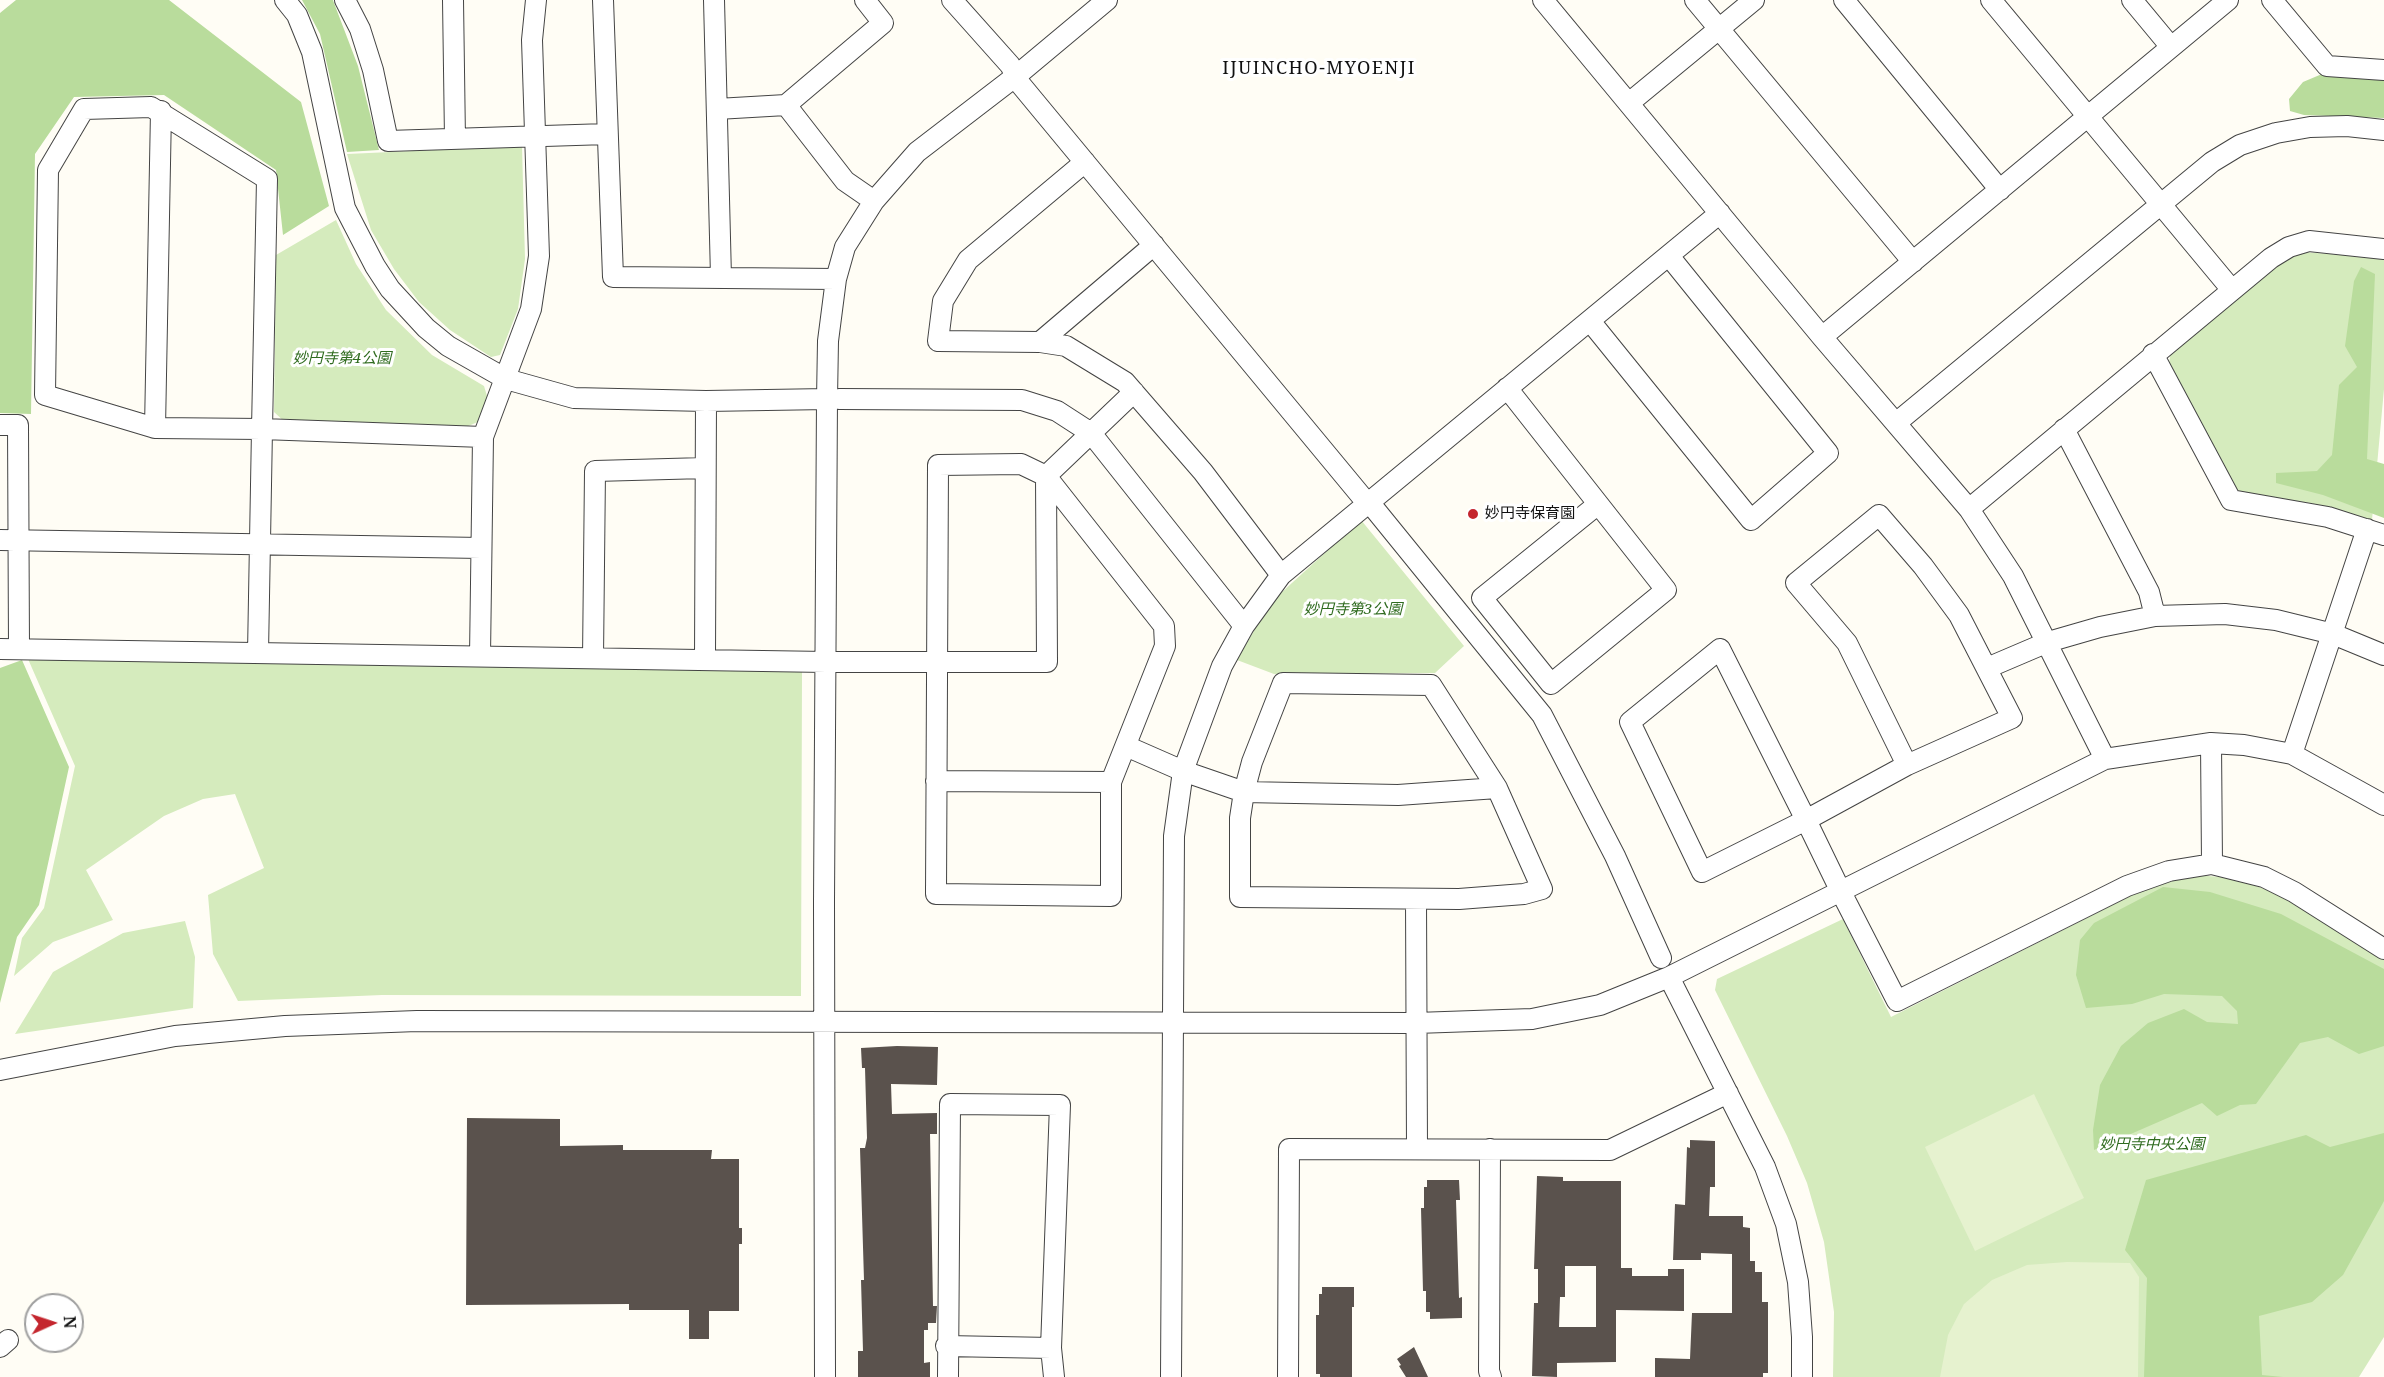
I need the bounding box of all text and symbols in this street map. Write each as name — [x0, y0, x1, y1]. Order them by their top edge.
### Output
district label: IJUINCHO-MYOENJI — [1222, 58, 1416, 80]
park label: 妙円寺第4公園 — [293, 350, 391, 368]
place label: 妙円寺保育園 — [1485, 505, 1575, 523]
marker: 妙円寺保育園 — [1466, 507, 1480, 521]
park label: 妙円寺第3公園 — [1304, 601, 1402, 619]
park label: 妙円寺中央公園 — [2100, 1136, 2204, 1154]
north arrow — [24, 1293, 84, 1353]
text: N — [59, 1315, 81, 1329]

